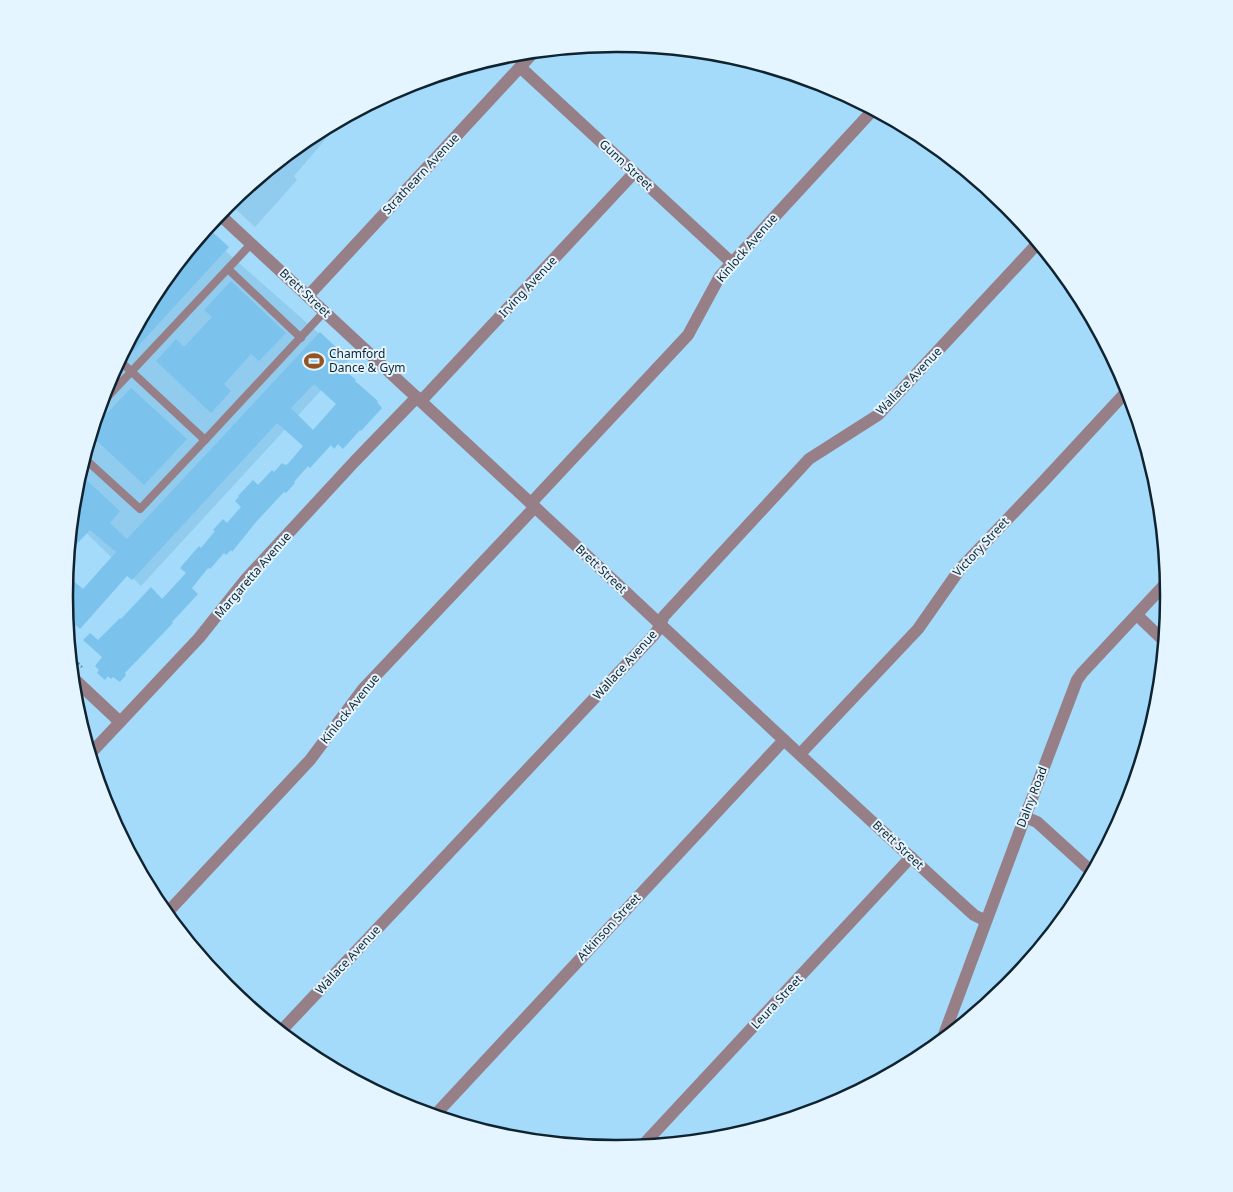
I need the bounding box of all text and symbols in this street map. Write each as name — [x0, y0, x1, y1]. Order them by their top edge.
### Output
street label: Strathearn Avenue — [379, 129, 463, 218]
street label: Gunn Street — [596, 135, 657, 194]
street label: Kinlock Avenue — [712, 210, 781, 286]
street label: Irving Avenue — [495, 252, 561, 321]
street label: Brett Street — [276, 264, 335, 321]
street label: Wallace Avenue — [872, 343, 946, 418]
place label: Chamford Dance & Gym — [329, 345, 406, 376]
sports icon: Chamford Dance & Gym — [303, 350, 325, 372]
street label: Victory Street — [949, 513, 1013, 580]
street label: Margaretta Avenue — [211, 528, 295, 621]
street label: Brett Street — [572, 540, 631, 597]
street label: Wallace Avenue — [589, 626, 661, 703]
street label: Kinlock Avenue — [316, 670, 383, 747]
street label: Dalny Road — [1012, 764, 1051, 830]
street label: Brett Street — [869, 816, 928, 873]
street label: Atkinson Street — [573, 889, 645, 964]
street label: Wallace Avenue — [311, 921, 384, 998]
street label: Leura Street — [747, 970, 807, 1033]

